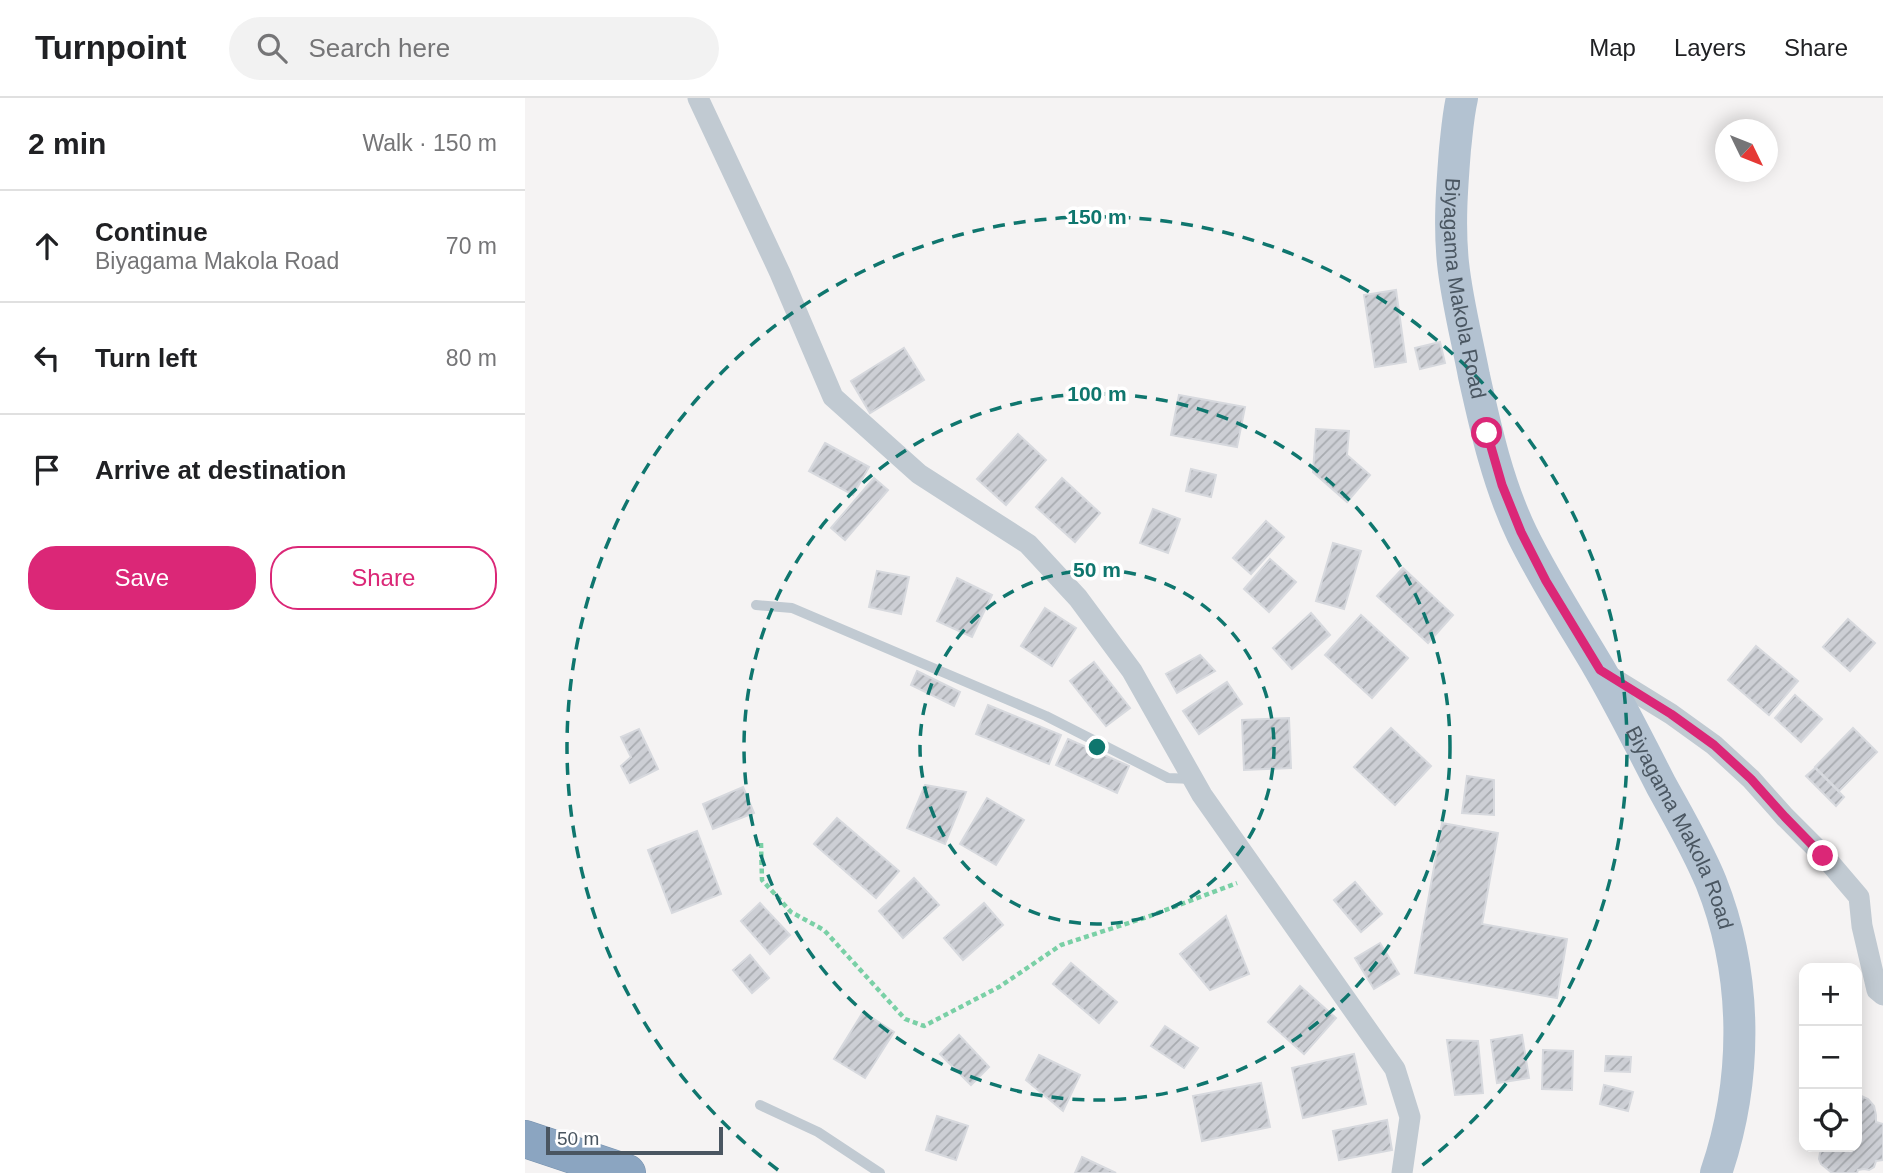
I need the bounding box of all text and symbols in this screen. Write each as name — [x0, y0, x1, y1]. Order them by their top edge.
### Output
search box — [229, 17, 719, 80]
text: Turnpoint — [35, 29, 187, 66]
icon: search — [253, 29, 291, 67]
text: Search here — [309, 33, 450, 63]
text: Map — [1589, 34, 1636, 61]
text: Layers — [1674, 34, 1746, 61]
text: Share — [1784, 34, 1848, 61]
north arrow — [1715, 119, 1778, 182]
text: 2 min — [28, 127, 106, 160]
text: Walk · 150 m — [362, 130, 497, 156]
street label: Biyagama Makola Road — [1440, 177, 1491, 401]
text: 150 m — [1067, 205, 1127, 228]
text: Continue — [95, 217, 208, 247]
icon: ahead — [28, 227, 66, 265]
text: 70 m — [446, 233, 497, 259]
text: Biyagama Makola Road — [95, 248, 339, 274]
icon: left — [28, 339, 66, 377]
text: Turn left — [95, 343, 197, 373]
text: 80 m — [446, 345, 497, 371]
text: 100 m — [1067, 382, 1127, 405]
route start — [1471, 417, 1502, 448]
icon: arrive — [28, 451, 66, 489]
text: Arrive at destination — [95, 455, 346, 485]
button: Save — [28, 546, 256, 610]
button: Share — [270, 546, 497, 610]
text: 50 m — [1073, 558, 1121, 581]
street label: Biyagama Makola Road — [1622, 722, 1738, 932]
centre of rings — [1085, 735, 1109, 759]
route end — [1807, 840, 1838, 871]
map controls — [1799, 963, 1862, 1152]
button: + — [1799, 963, 1862, 1026]
button: − — [1799, 1026, 1862, 1089]
button: locate — [1799, 1089, 1862, 1152]
scale bar — [546, 1124, 723, 1156]
text: 50 m — [557, 1128, 599, 1149]

